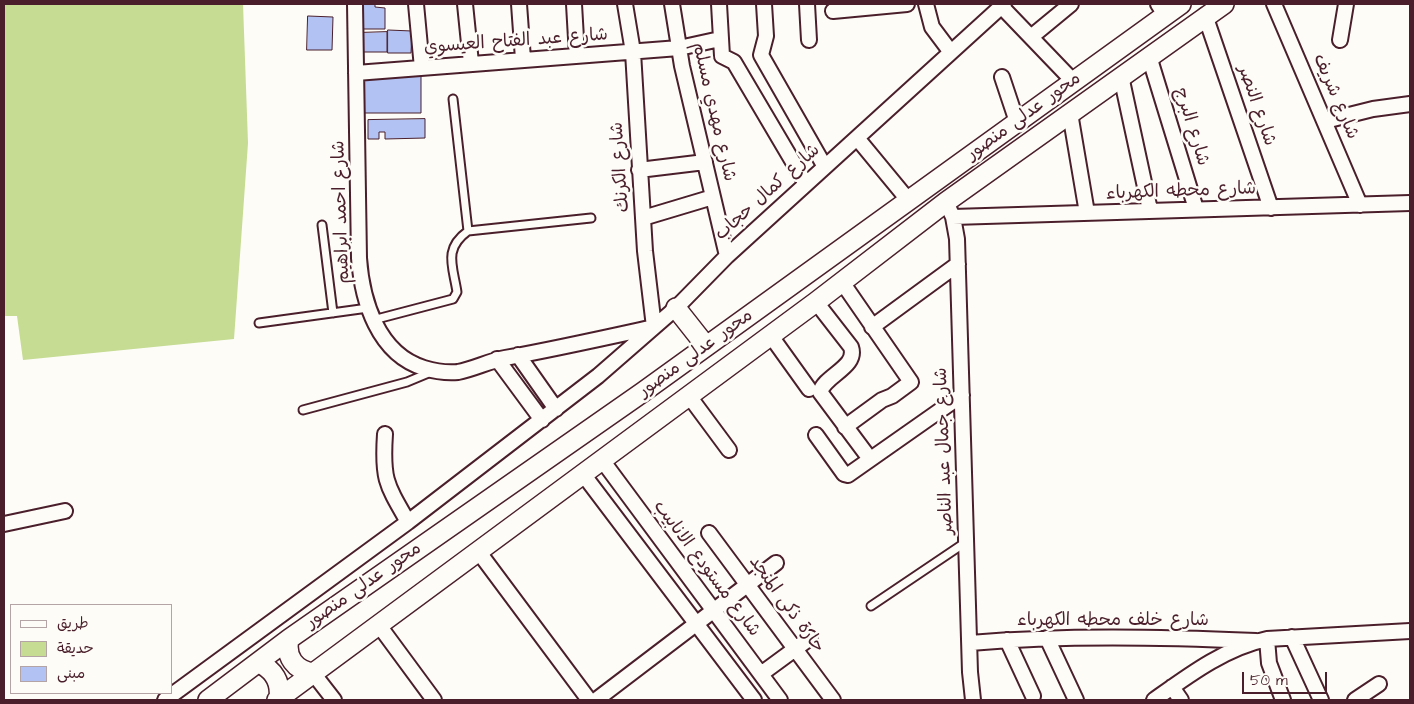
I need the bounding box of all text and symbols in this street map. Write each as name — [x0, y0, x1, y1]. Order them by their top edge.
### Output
street label: شارع عبد الفتاح العيسوي — [423, 25, 609, 59]
street label: شارع مهدي مسلم — [687, 40, 739, 184]
street label: شارع شريف — [1307, 51, 1363, 143]
street label: شارع النصر — [1232, 63, 1280, 149]
street label: محور عدلى منصور — [963, 68, 1085, 166]
street label: شارع البرج — [1169, 85, 1213, 169]
street label: شارع الكرنك — [607, 121, 635, 213]
street label: شارع احمد ابراهيم — [329, 140, 355, 284]
street label: شارع كمال حجاب — [711, 140, 825, 246]
street label: شارع محطه الكهرباء — [1106, 179, 1256, 205]
street label: محور عدلى منصور — [635, 305, 757, 403]
street label: شارع جمال عبد الناصر — [931, 367, 959, 535]
street label: شارع مستودع الانابيب — [648, 497, 764, 641]
street label: محور عدلى منصور — [302, 538, 426, 634]
street label: حارة ذكى المنجد — [744, 552, 828, 658]
legend — [10, 604, 172, 694]
street label: شارع خلف محطه الكهرباء — [1017, 610, 1209, 632]
text: طريق — [57, 613, 89, 634]
text: حديقة — [57, 638, 94, 659]
scale bar — [1244, 662, 1329, 694]
text: مبنى — [57, 663, 85, 684]
text: 50 m — [1250, 670, 1288, 691]

